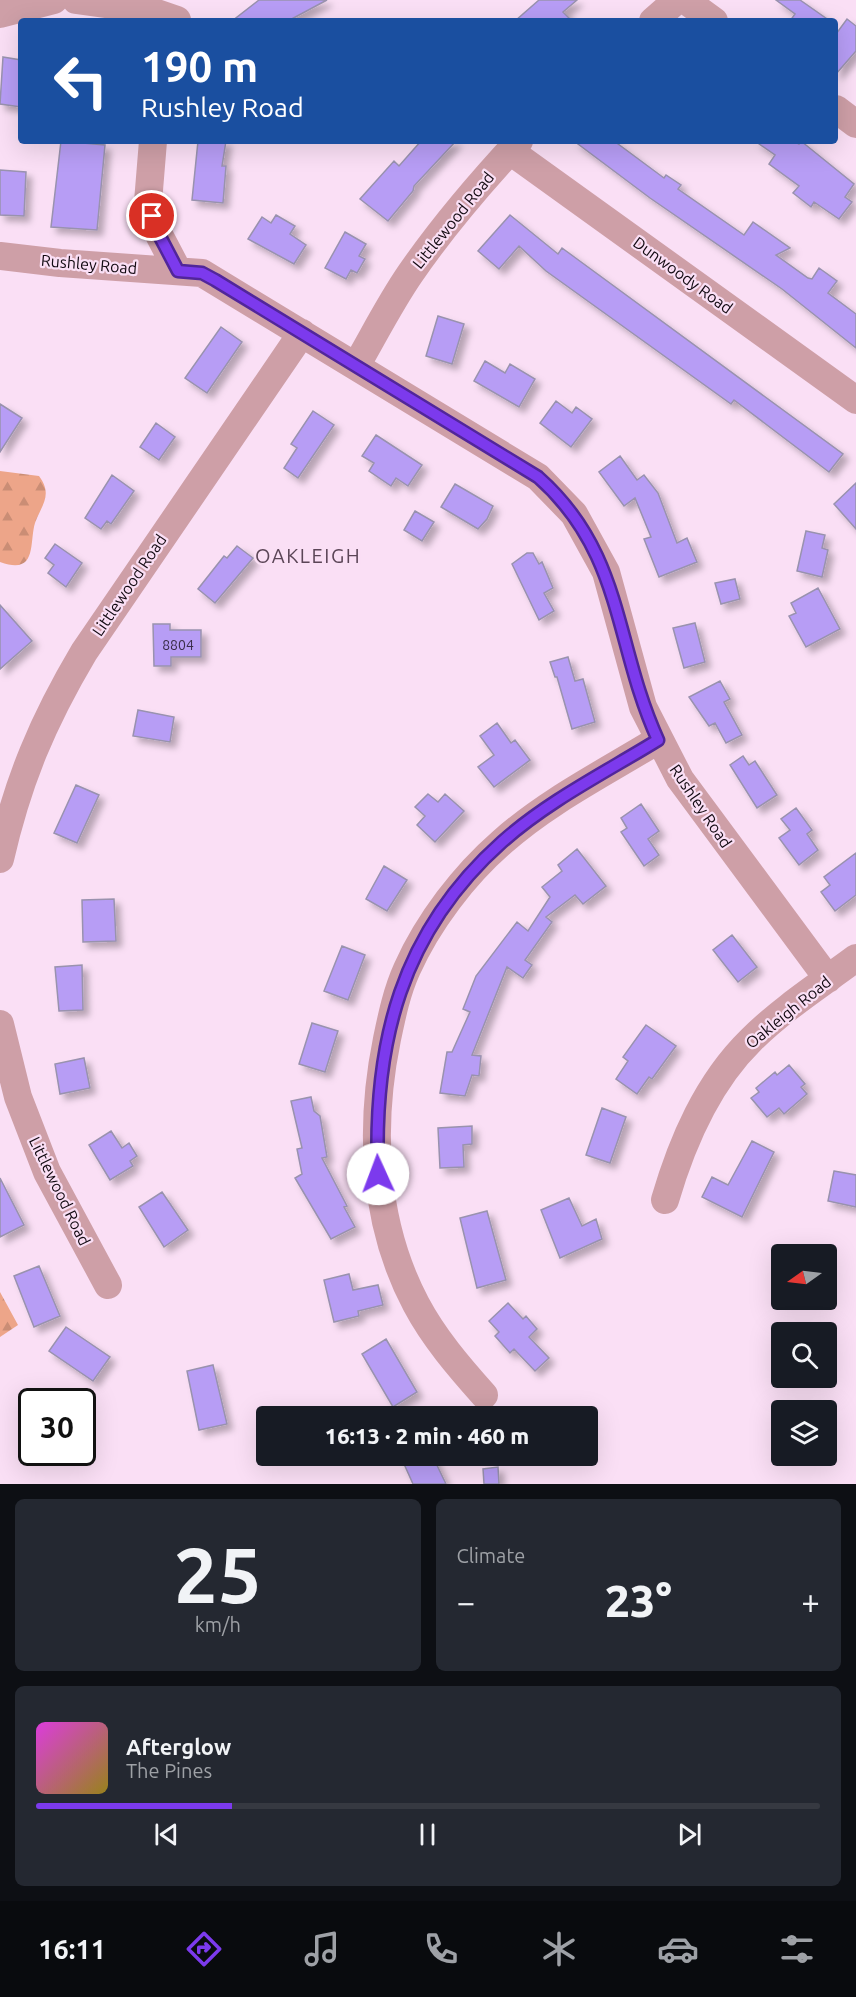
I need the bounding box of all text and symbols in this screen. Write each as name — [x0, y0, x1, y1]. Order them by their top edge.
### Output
icon: left — [42, 42, 120, 120]
text: 190 m — [141, 43, 258, 90]
text: Rushley Road — [141, 92, 304, 122]
street label: Littlewood Road — [409, 168, 497, 272]
pin — [126, 190, 177, 241]
icon: arrive — [135, 199, 168, 232]
street label: Dunwoody Road — [630, 233, 736, 317]
street label: Rushley Road — [40, 251, 138, 277]
street label: Littlewood Road — [88, 531, 170, 639]
district label: OAKLEIGH — [255, 544, 361, 567]
house number: 8804 — [162, 637, 194, 653]
street label: Rushley Road — [667, 761, 735, 851]
street label: Oakleigh Road — [742, 972, 834, 1052]
street label: Littlewood Road — [26, 1134, 94, 1248]
position arrow — [346, 1142, 410, 1206]
north arrow — [771, 1244, 837, 1310]
map controls — [771, 1244, 837, 1466]
button: search — [771, 1322, 837, 1388]
speed limit sign: 30 — [18, 1388, 96, 1466]
button: layers — [771, 1400, 837, 1466]
text: 16:13 · 2 min · 460 m — [325, 1423, 529, 1448]
text: 25 — [174, 1530, 262, 1618]
text: Climate — [457, 1544, 525, 1567]
text: 23° — [605, 1575, 672, 1626]
text: − — [457, 1583, 475, 1620]
text: + — [801, 1583, 820, 1620]
text: km/h — [195, 1613, 241, 1636]
text: Afterglow — [126, 1734, 231, 1759]
text: The Pines — [126, 1759, 212, 1782]
icon: previous — [150, 1818, 183, 1851]
icon: pause — [411, 1818, 444, 1851]
icon: next — [673, 1818, 706, 1851]
icon: directions — [183, 1928, 225, 1970]
icon: music — [301, 1928, 343, 1970]
icon: phone — [420, 1928, 462, 1970]
icon: climate — [538, 1928, 580, 1970]
icon: car — [657, 1928, 699, 1970]
icon: filters — [776, 1928, 818, 1970]
text: 16:11 — [38, 1934, 106, 1964]

